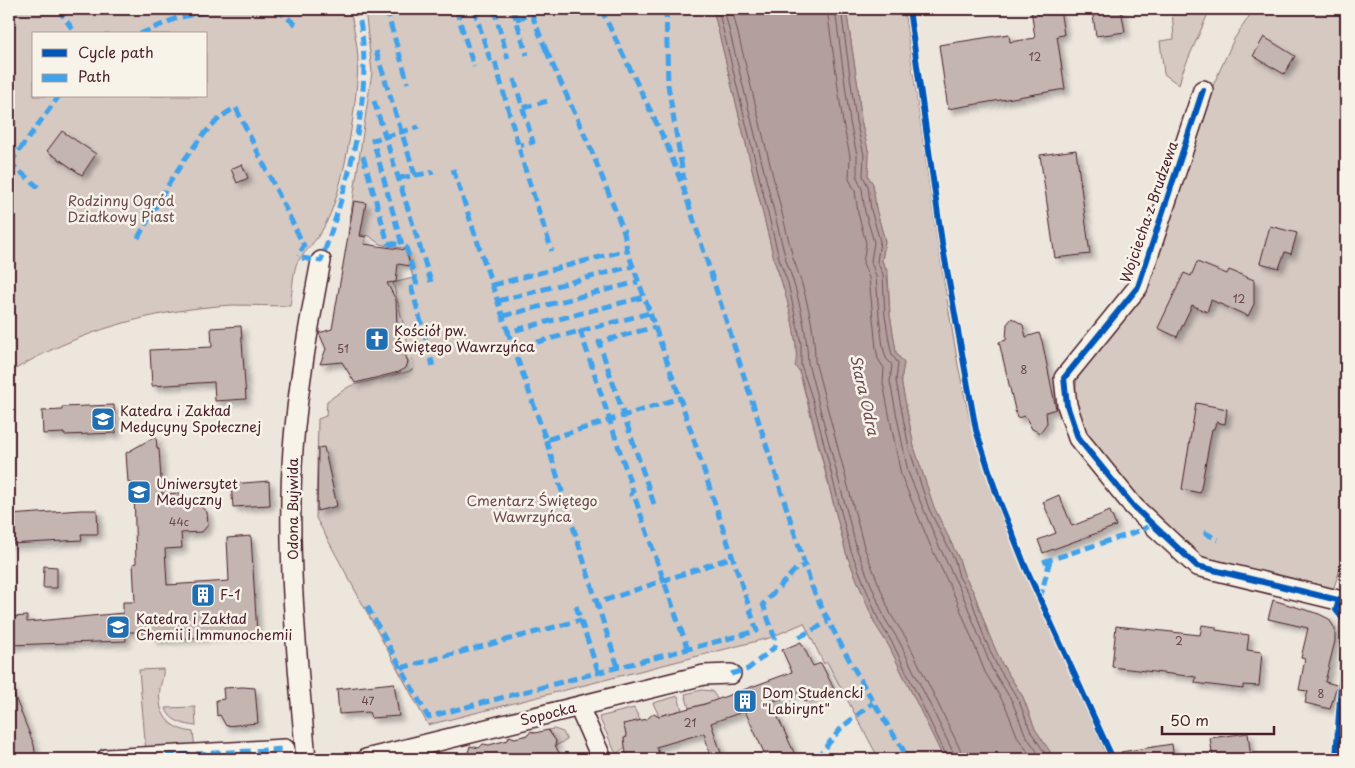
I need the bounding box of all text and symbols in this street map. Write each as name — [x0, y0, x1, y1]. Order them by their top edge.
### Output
legend — [32, 32, 208, 98]
text: Cycle path — [78, 40, 154, 63]
house number: 12 — [1029, 48, 1042, 65]
text: Path — [78, 64, 110, 87]
street label: Wojciecha z Brudzewa — [1114, 138, 1183, 285]
park label: Rodzinny Ogród Działkowy Piast — [67, 190, 175, 227]
house number: 12 — [1233, 290, 1246, 307]
place label: Kościół pw. Świętego Wawrzyńca — [394, 320, 535, 357]
church icon: Kościół pw. Świętego Wawrzyńca — [364, 326, 390, 352]
house number: 51 — [337, 340, 349, 357]
water label: Stara Odra — [845, 352, 886, 438]
house number: 8 — [1021, 361, 1028, 378]
place label: Katedra i Zakład Medycyny Społecznej — [120, 400, 261, 437]
school or university icon: Katedra i Zakład Medycyny Społecznej — [90, 406, 116, 432]
street label: Odona Bujwida — [282, 458, 303, 560]
place label: Uniwersytet Medyczny — [156, 473, 238, 510]
school or university icon: Uniwersytet Medyczny — [126, 479, 152, 505]
park label: Cmentarz Świętego Wawrzyńca — [466, 490, 598, 527]
house number: 44c — [169, 513, 189, 530]
building icon: F-1 — [190, 582, 216, 608]
place label: F-1 — [220, 584, 241, 605]
place label: Katedra i Zakład Chemii i Immunochemii — [136, 608, 292, 645]
school or university icon: Katedra i Zakład Chemii i Immunochemii — [105, 614, 131, 640]
house number: 2 — [1175, 632, 1183, 649]
place label: Dom Studencki "Labirynt" — [762, 682, 864, 719]
house number: 8 — [1318, 685, 1325, 702]
building icon: Dom Studencki "Labirynt" — [732, 688, 758, 714]
house number: 47 — [362, 692, 375, 709]
street label: Sopocka — [517, 696, 579, 731]
scale bar — [1162, 703, 1275, 735]
text: 50 m — [1170, 708, 1209, 731]
house number: 21 — [684, 714, 696, 731]

